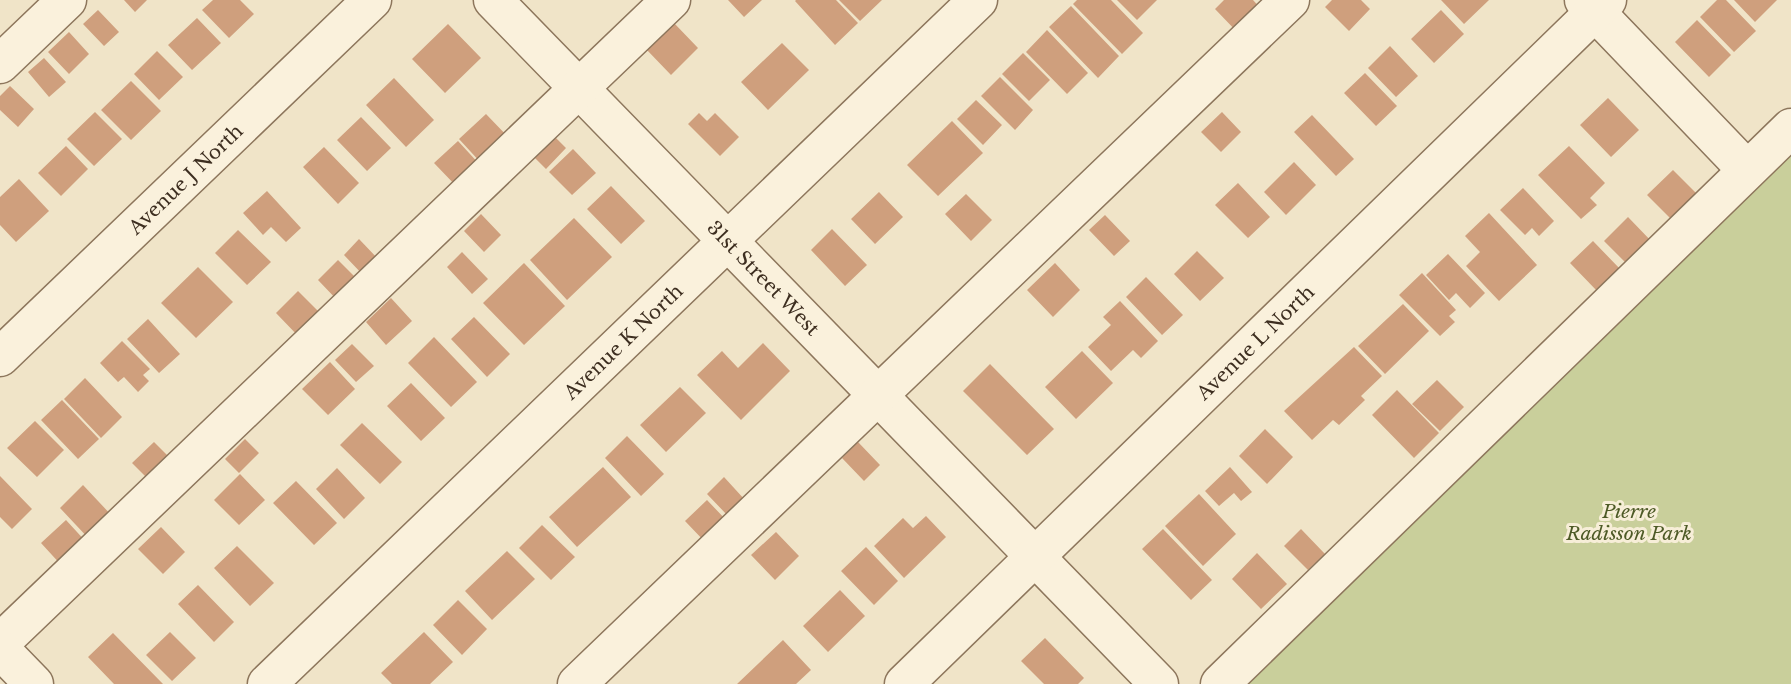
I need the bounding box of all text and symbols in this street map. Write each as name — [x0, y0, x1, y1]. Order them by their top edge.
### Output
street label: Avenue J North — [123, 119, 247, 240]
street label: 31st Street West — [703, 216, 825, 341]
street label: Avenue K North — [558, 279, 687, 405]
street label: Avenue L North — [1191, 280, 1319, 405]
park label: Pierre Radisson Park — [1565, 500, 1692, 545]

